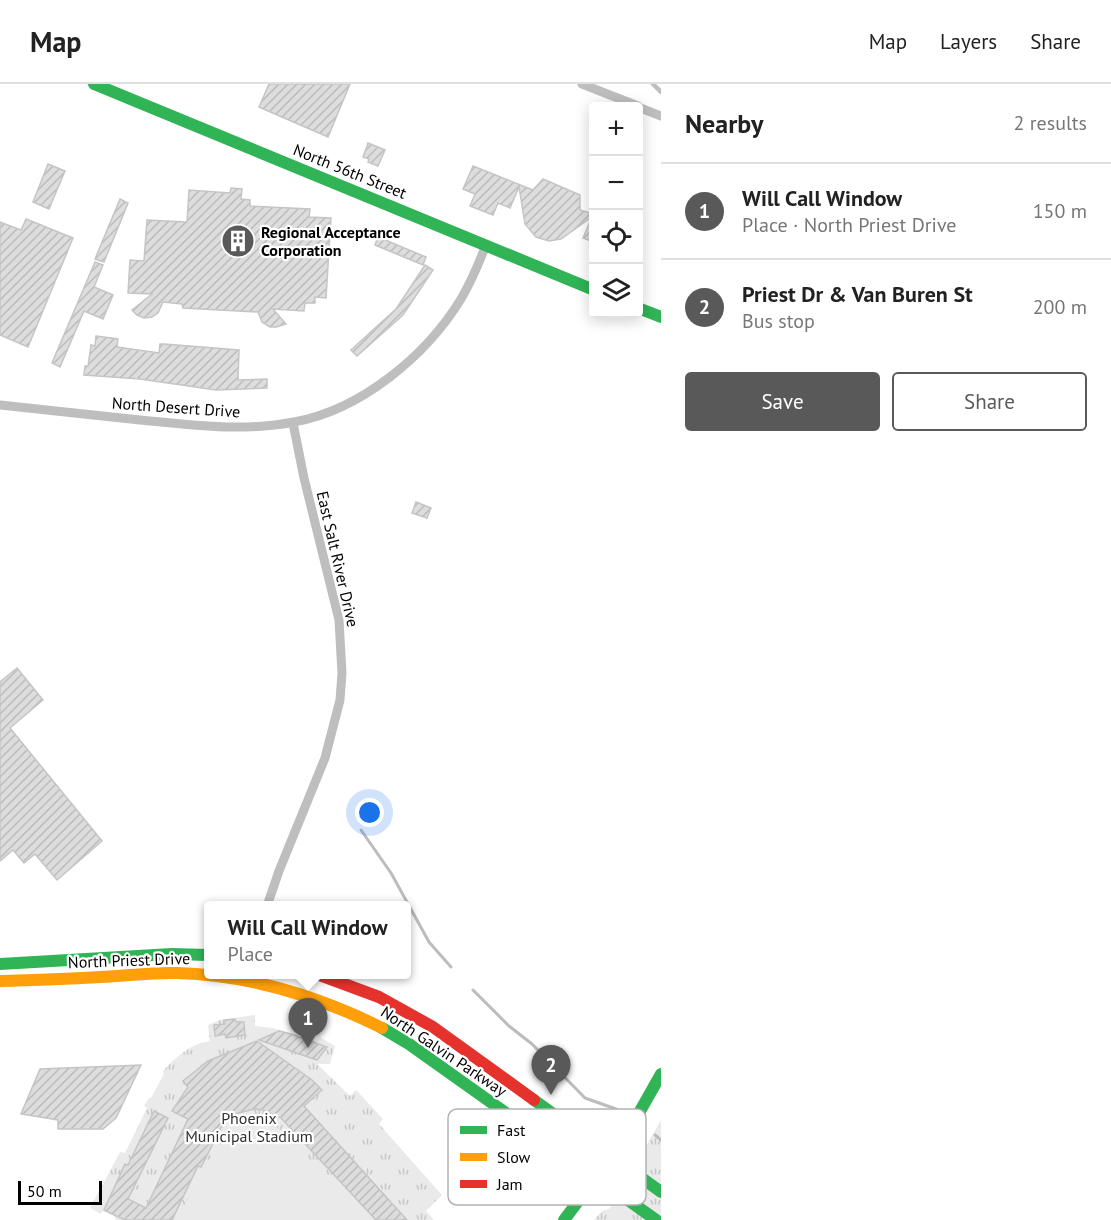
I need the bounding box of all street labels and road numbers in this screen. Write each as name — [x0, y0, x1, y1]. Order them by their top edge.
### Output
street label: North 56th Street — [290, 139, 410, 203]
street label: North Desert Drive — [111, 393, 241, 421]
street label: East Salt River Drive — [313, 489, 363, 629]
street label: North Priest Drive — [68, 948, 190, 972]
street label: North Galvin Parkway — [377, 1001, 511, 1101]

